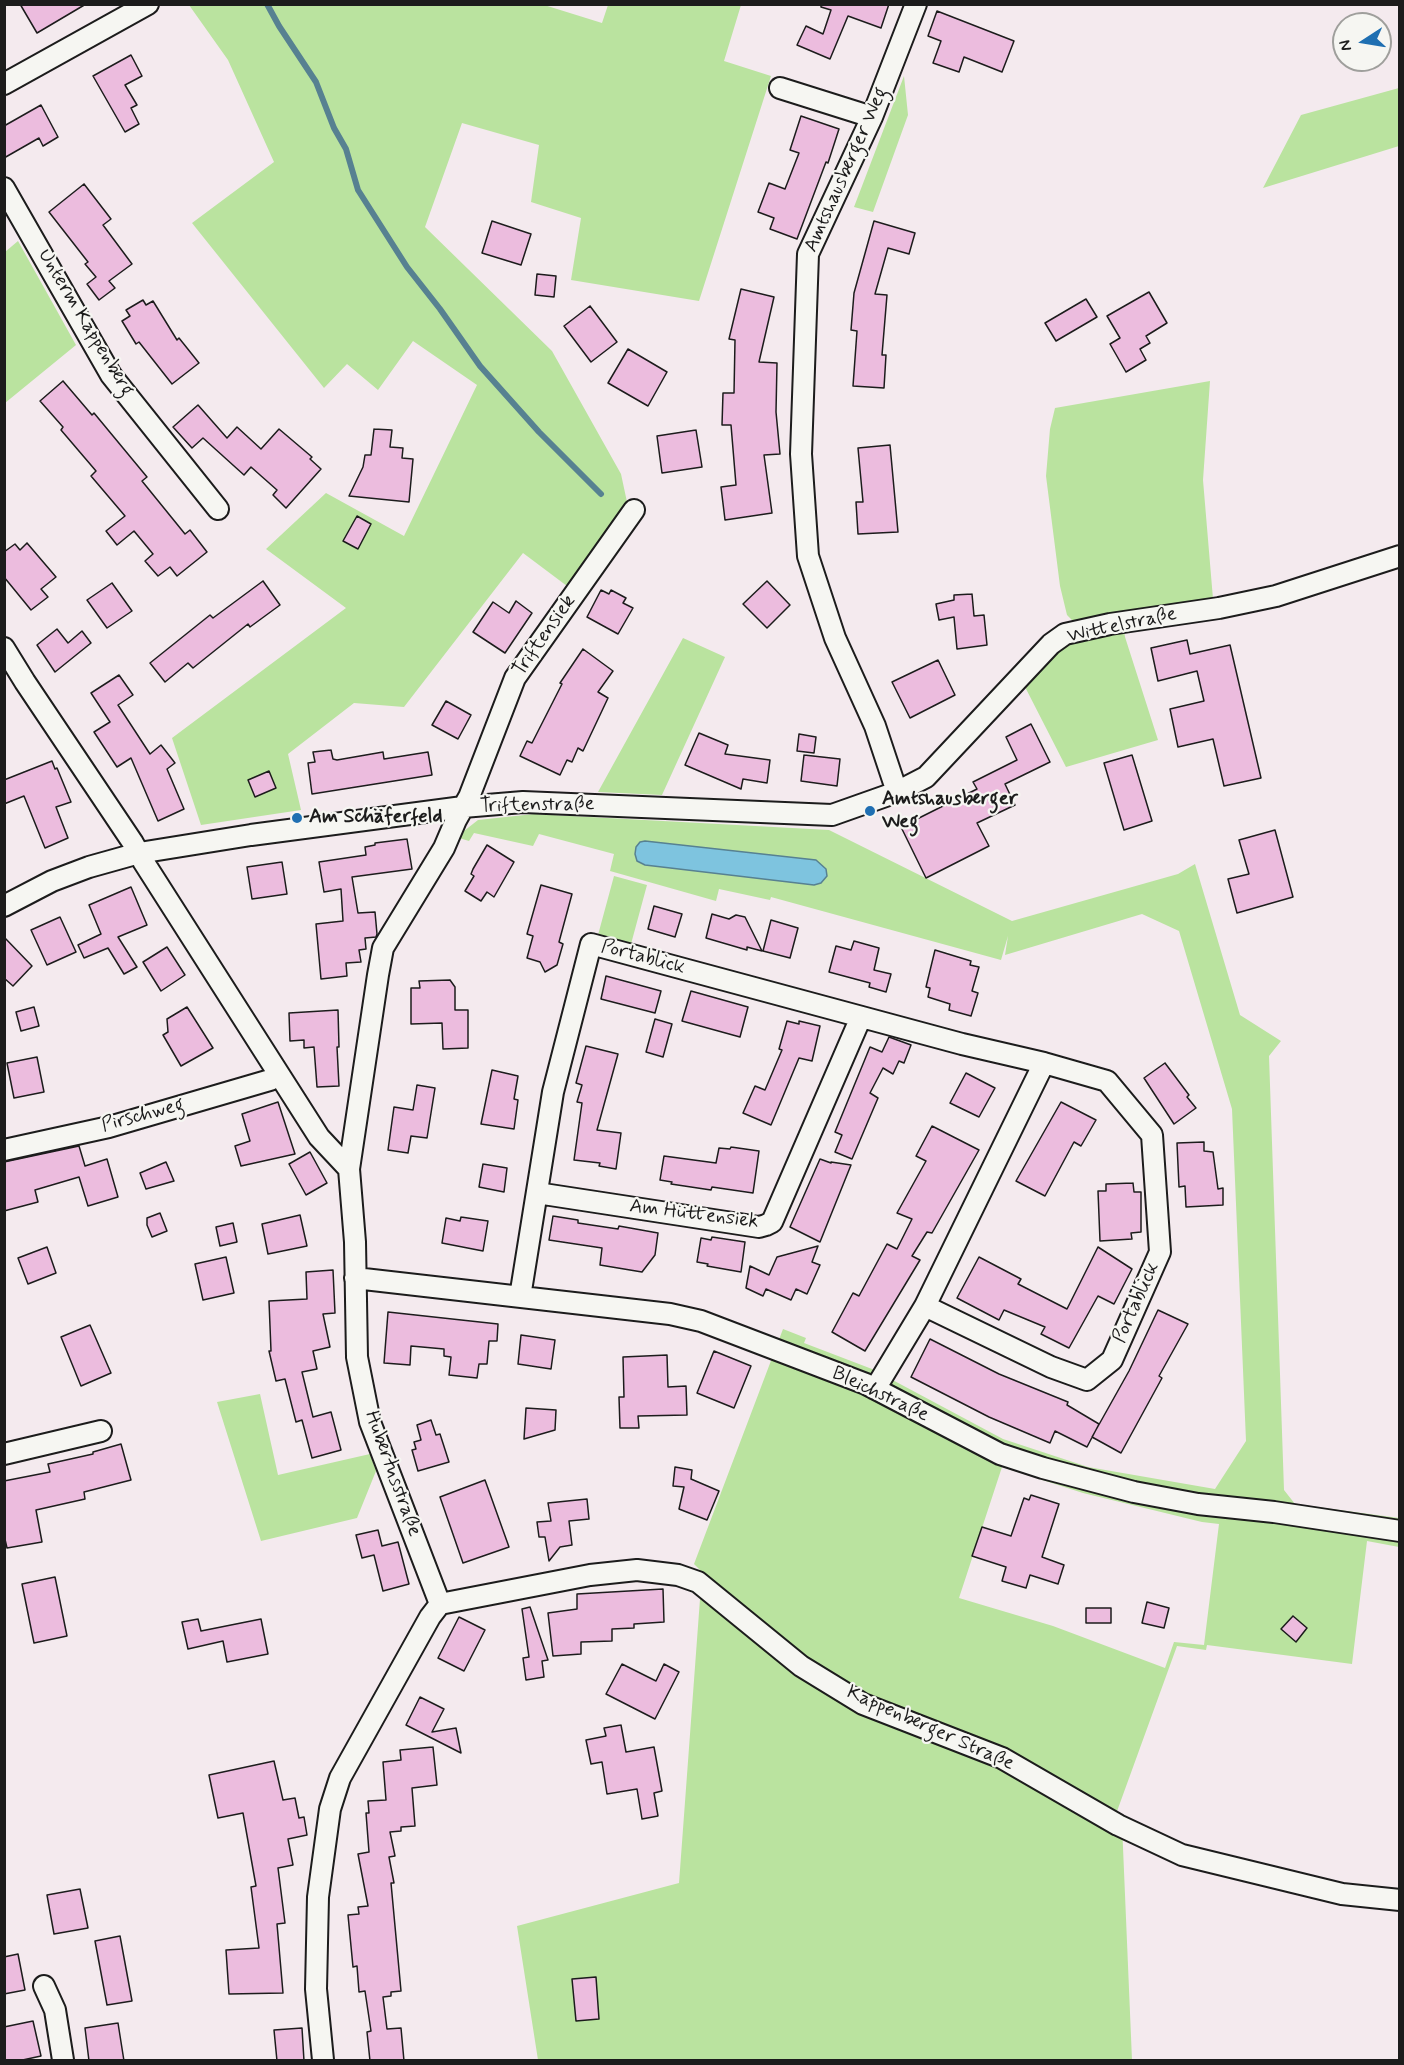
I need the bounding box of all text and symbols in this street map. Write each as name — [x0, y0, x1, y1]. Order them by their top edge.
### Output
north arrow — [1332, 12, 1392, 72]
text: N — [1334, 38, 1357, 53]
street label: Amtshausberger Weg — [800, 84, 894, 256]
street label: Unterm Kappenberg — [32, 245, 138, 401]
street label: Triftensiek — [508, 591, 582, 681]
street label: Wittelstraße — [1065, 603, 1179, 649]
place label: Amtshausberger Weg — [882, 788, 1018, 835]
street label: Triftenstraße — [479, 793, 595, 819]
marker: Amtshausberger Weg — [863, 804, 877, 818]
place label: Am Schäferfeld — [309, 806, 442, 830]
marker: Am Schäferfeld — [290, 811, 304, 825]
street label: Portablick — [598, 935, 688, 981]
street label: Pirschweg — [99, 1093, 187, 1139]
street label: Am Hüttensiek — [628, 1195, 760, 1235]
street label: Portablick — [1109, 1259, 1165, 1347]
street label: Bleichstraße — [828, 1362, 932, 1428]
street label: Hubertusstraße — [358, 1408, 426, 1540]
street label: Kappenberger Straße — [843, 1681, 1017, 1777]

